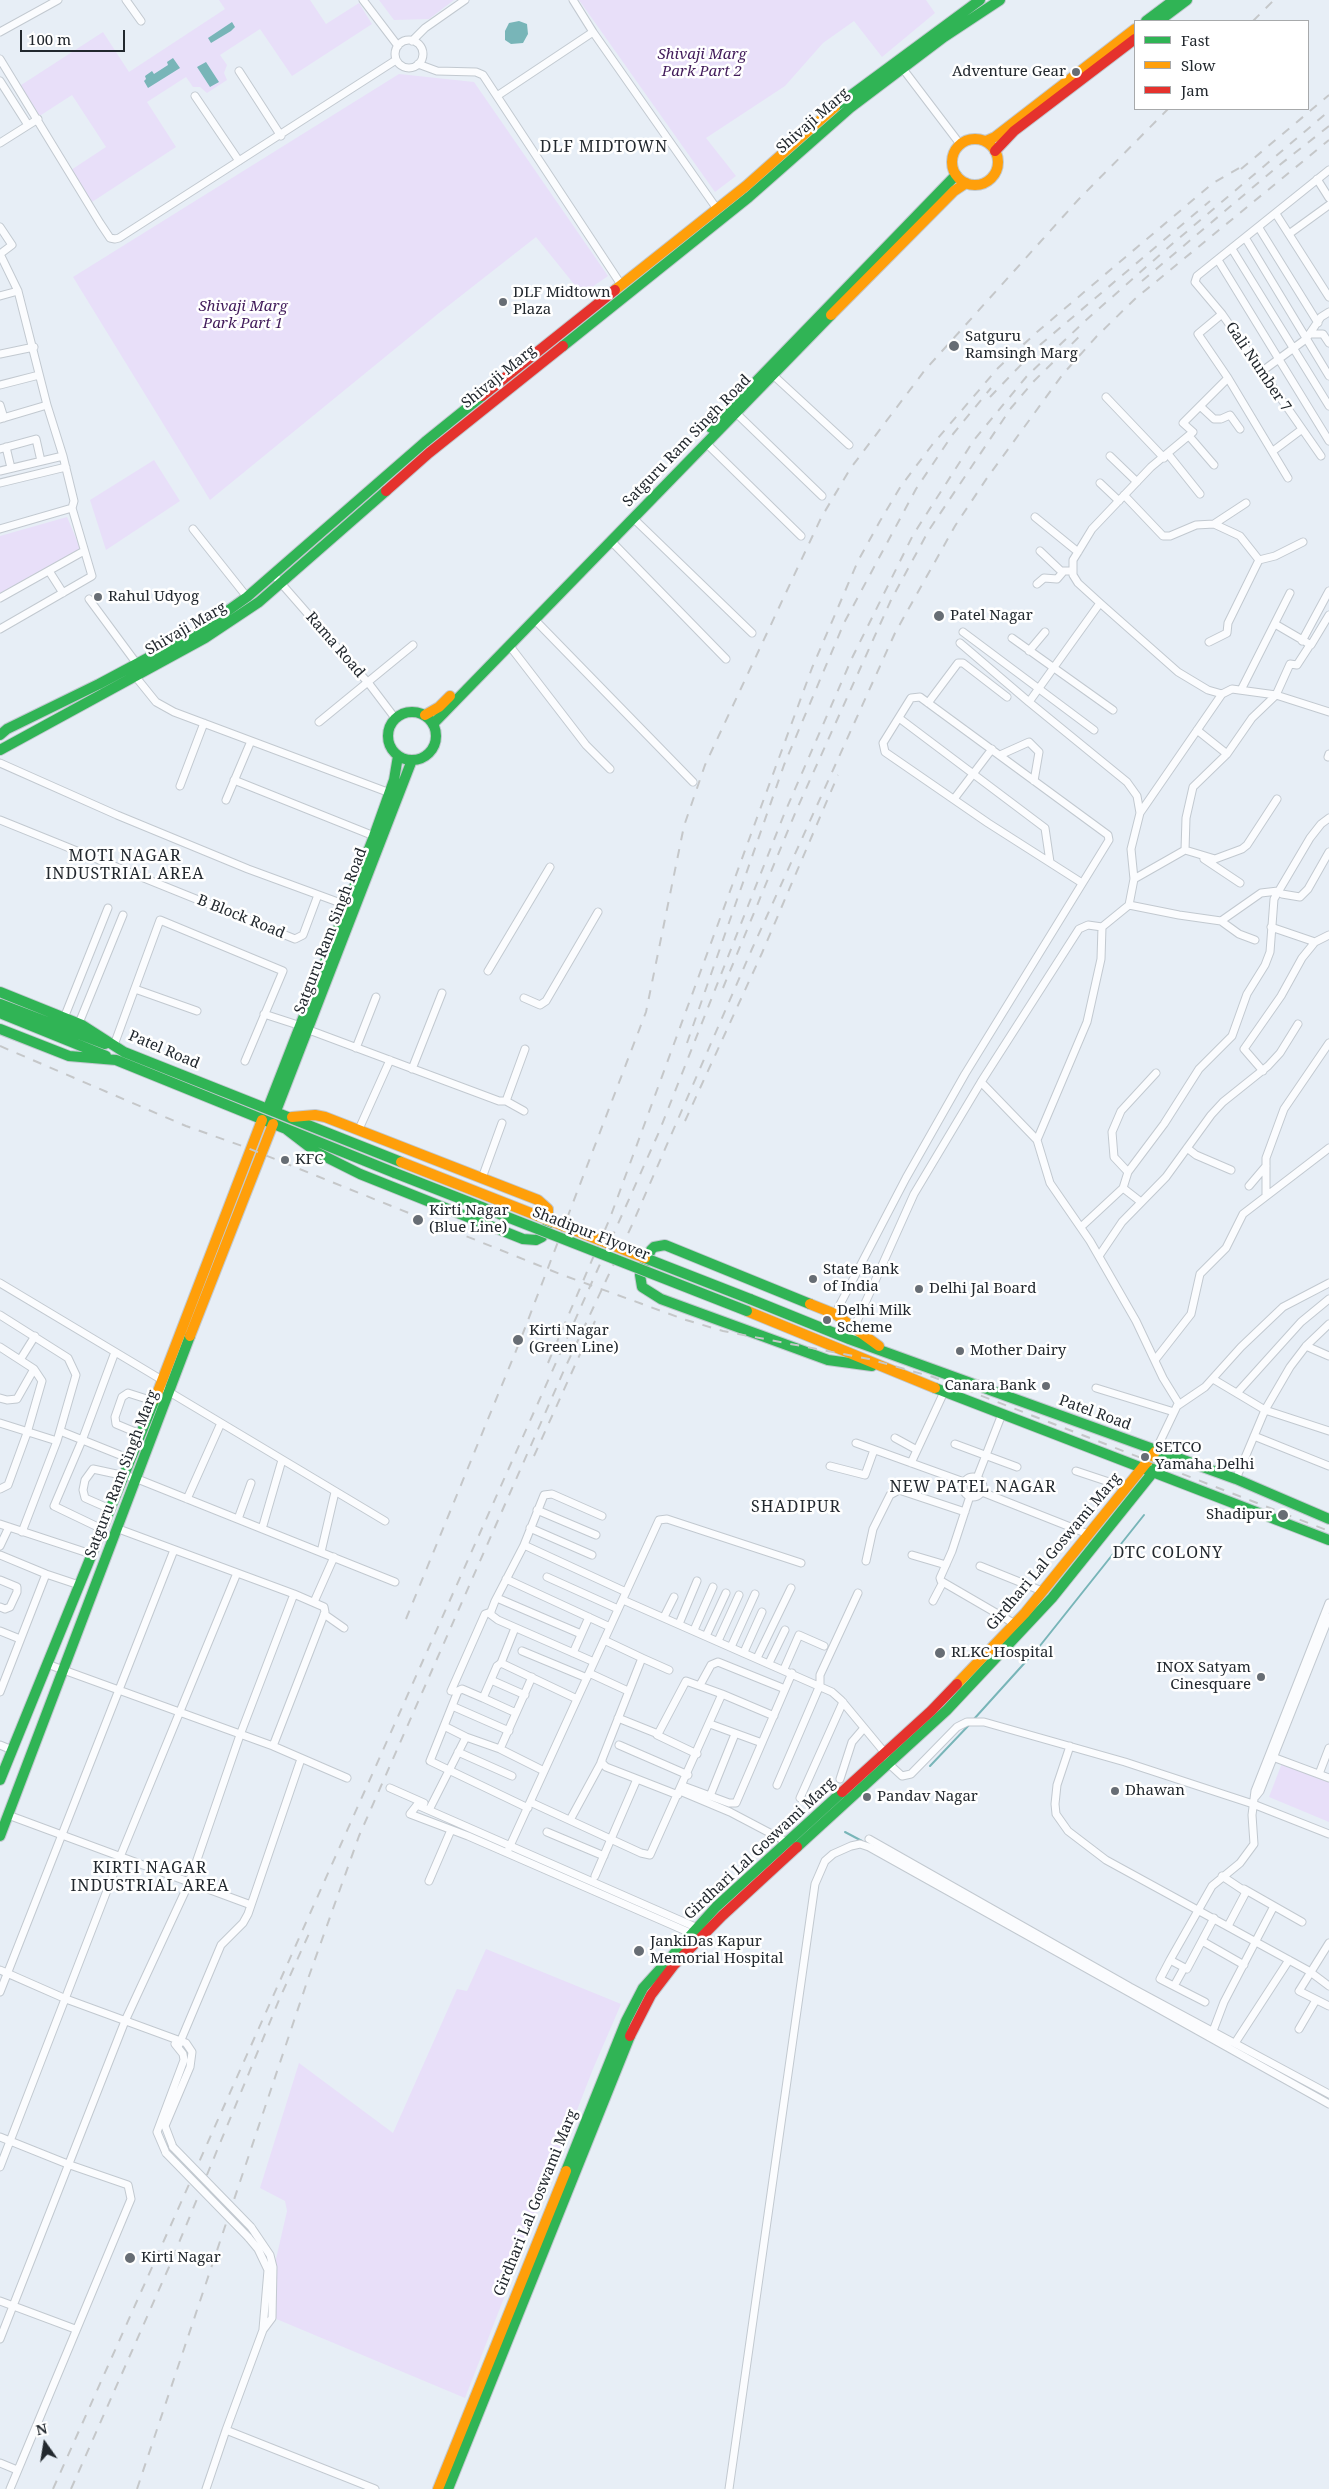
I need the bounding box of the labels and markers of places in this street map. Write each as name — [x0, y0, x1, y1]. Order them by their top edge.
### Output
place label: Adventure Gear — [952, 63, 1066, 81]
marker: Adventure Gear — [1070, 66, 1082, 78]
place label: DLF Midtown Plaza — [513, 284, 611, 319]
marker: DLF Midtown Plaza — [497, 296, 509, 308]
place label: Satguru Ramsingh Marg — [965, 328, 1078, 363]
marker: Satguru Ramsingh Marg — [947, 339, 961, 353]
place label: Rahul Udyog — [108, 588, 199, 606]
marker: Rahul Udyog — [92, 591, 104, 603]
place label: Patel Nagar — [950, 607, 1033, 625]
marker: Patel Nagar — [932, 609, 946, 623]
place label: KFC — [295, 1151, 324, 1169]
marker: KFC — [279, 1154, 291, 1166]
place label: Kirti Nagar (Blue Line) — [429, 1202, 509, 1237]
marker: Kirti Nagar (Blue Line) — [411, 1213, 425, 1227]
place label: State Bank of India — [823, 1261, 899, 1296]
marker: State Bank of India — [807, 1273, 819, 1285]
place label: Delhi Jal Board — [929, 1280, 1036, 1298]
marker: Delhi Jal Board — [913, 1283, 925, 1295]
place label: Delhi Milk Scheme — [837, 1302, 911, 1337]
marker: Delhi Milk Scheme — [821, 1314, 833, 1326]
place label: Kirti Nagar (Green Line) — [529, 1322, 619, 1357]
marker: Kirti Nagar (Green Line) — [511, 1333, 525, 1347]
place label: Mother Dairy — [970, 1342, 1066, 1360]
marker: Mother Dairy — [954, 1345, 966, 1357]
place label: Canara Bank — [944, 1377, 1036, 1395]
marker: Canara Bank — [1040, 1380, 1052, 1392]
place label: SETCO Yamaha Delhi — [1155, 1439, 1254, 1474]
marker: SETCO Yamaha Delhi — [1139, 1451, 1151, 1463]
place label: Shadipur — [1206, 1506, 1272, 1524]
marker: Shadipur — [1276, 1508, 1290, 1522]
place label: RLKC Hospital — [951, 1644, 1053, 1662]
marker: RLKC Hospital — [933, 1646, 947, 1660]
place label: INOX Satyam Cinesquare — [1156, 1659, 1251, 1694]
marker: INOX Satyam Cinesquare — [1255, 1671, 1267, 1683]
place label: Dhawan — [1125, 1782, 1185, 1800]
marker: Dhawan — [1109, 1785, 1121, 1797]
place label: Pandav Nagar — [877, 1788, 978, 1806]
marker: Pandav Nagar — [861, 1791, 873, 1803]
place label: JankiDas Kapur Memorial Hospital — [650, 1933, 783, 1968]
marker: JankiDas Kapur Memorial Hospital — [632, 1944, 646, 1958]
place label: Kirti Nagar — [141, 2249, 221, 2267]
marker: Kirti Nagar — [123, 2251, 137, 2265]

